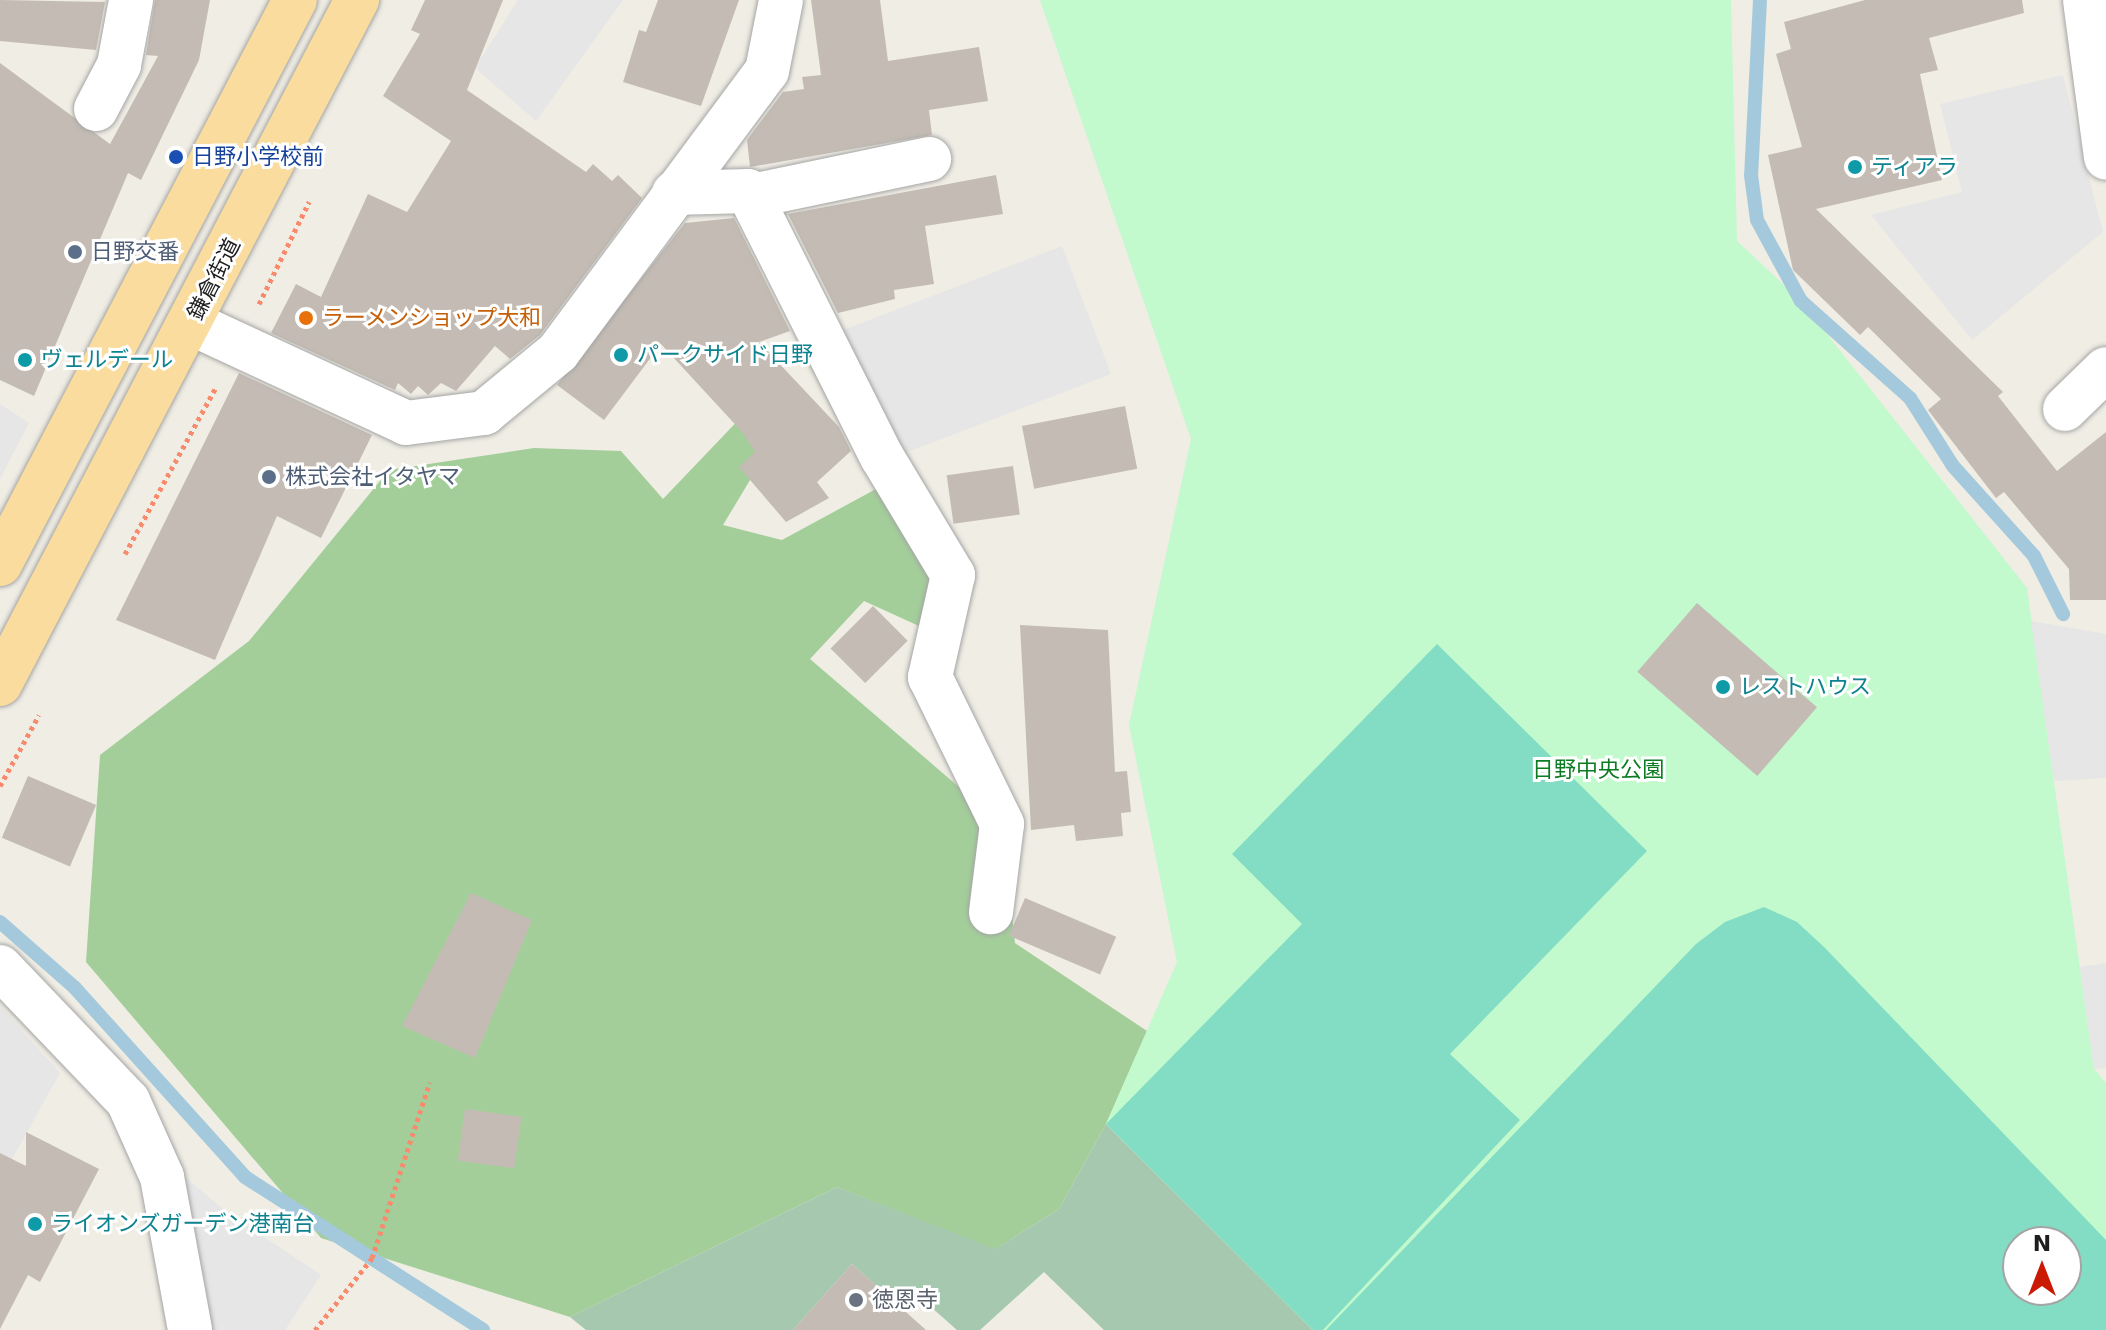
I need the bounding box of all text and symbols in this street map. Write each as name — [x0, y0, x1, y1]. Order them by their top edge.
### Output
place label: 日野小学校前 — [192, 144, 324, 170]
marker: 日野小学校前 — [167, 148, 185, 166]
place label: ティアラ — [1871, 154, 1959, 180]
marker: ティアラ — [1846, 158, 1864, 176]
street label: 鎌倉街道 — [182, 234, 246, 324]
place label: 日野交番 — [91, 239, 179, 265]
marker: 日野交番 — [66, 243, 84, 261]
place label: ラーメンショップ大和 — [322, 305, 542, 331]
marker: ラーメンショップ大和 — [297, 309, 315, 327]
place label: パークサイド日野 — [637, 342, 813, 368]
marker: パークサイド日野 — [612, 346, 630, 364]
place label: ヴェルデール — [41, 347, 173, 373]
marker: ヴェルデール — [16, 351, 34, 369]
place label: 株式会社イタヤマ — [285, 464, 461, 490]
marker: 株式会社イタヤマ — [260, 468, 278, 486]
place label: レストハウス — [1739, 674, 1871, 700]
marker: レストハウス — [1714, 678, 1732, 696]
park label: 日野中央公園 — [1532, 757, 1664, 783]
place label: ライオンズガーデン港南台 — [51, 1211, 315, 1237]
marker: ライオンズガーデン港南台 — [26, 1215, 44, 1233]
north arrow — [2002, 1226, 2082, 1306]
text: N — [2033, 1231, 2051, 1256]
place label: 徳恩寺 — [872, 1287, 938, 1313]
marker: 徳恩寺 — [847, 1291, 865, 1309]

